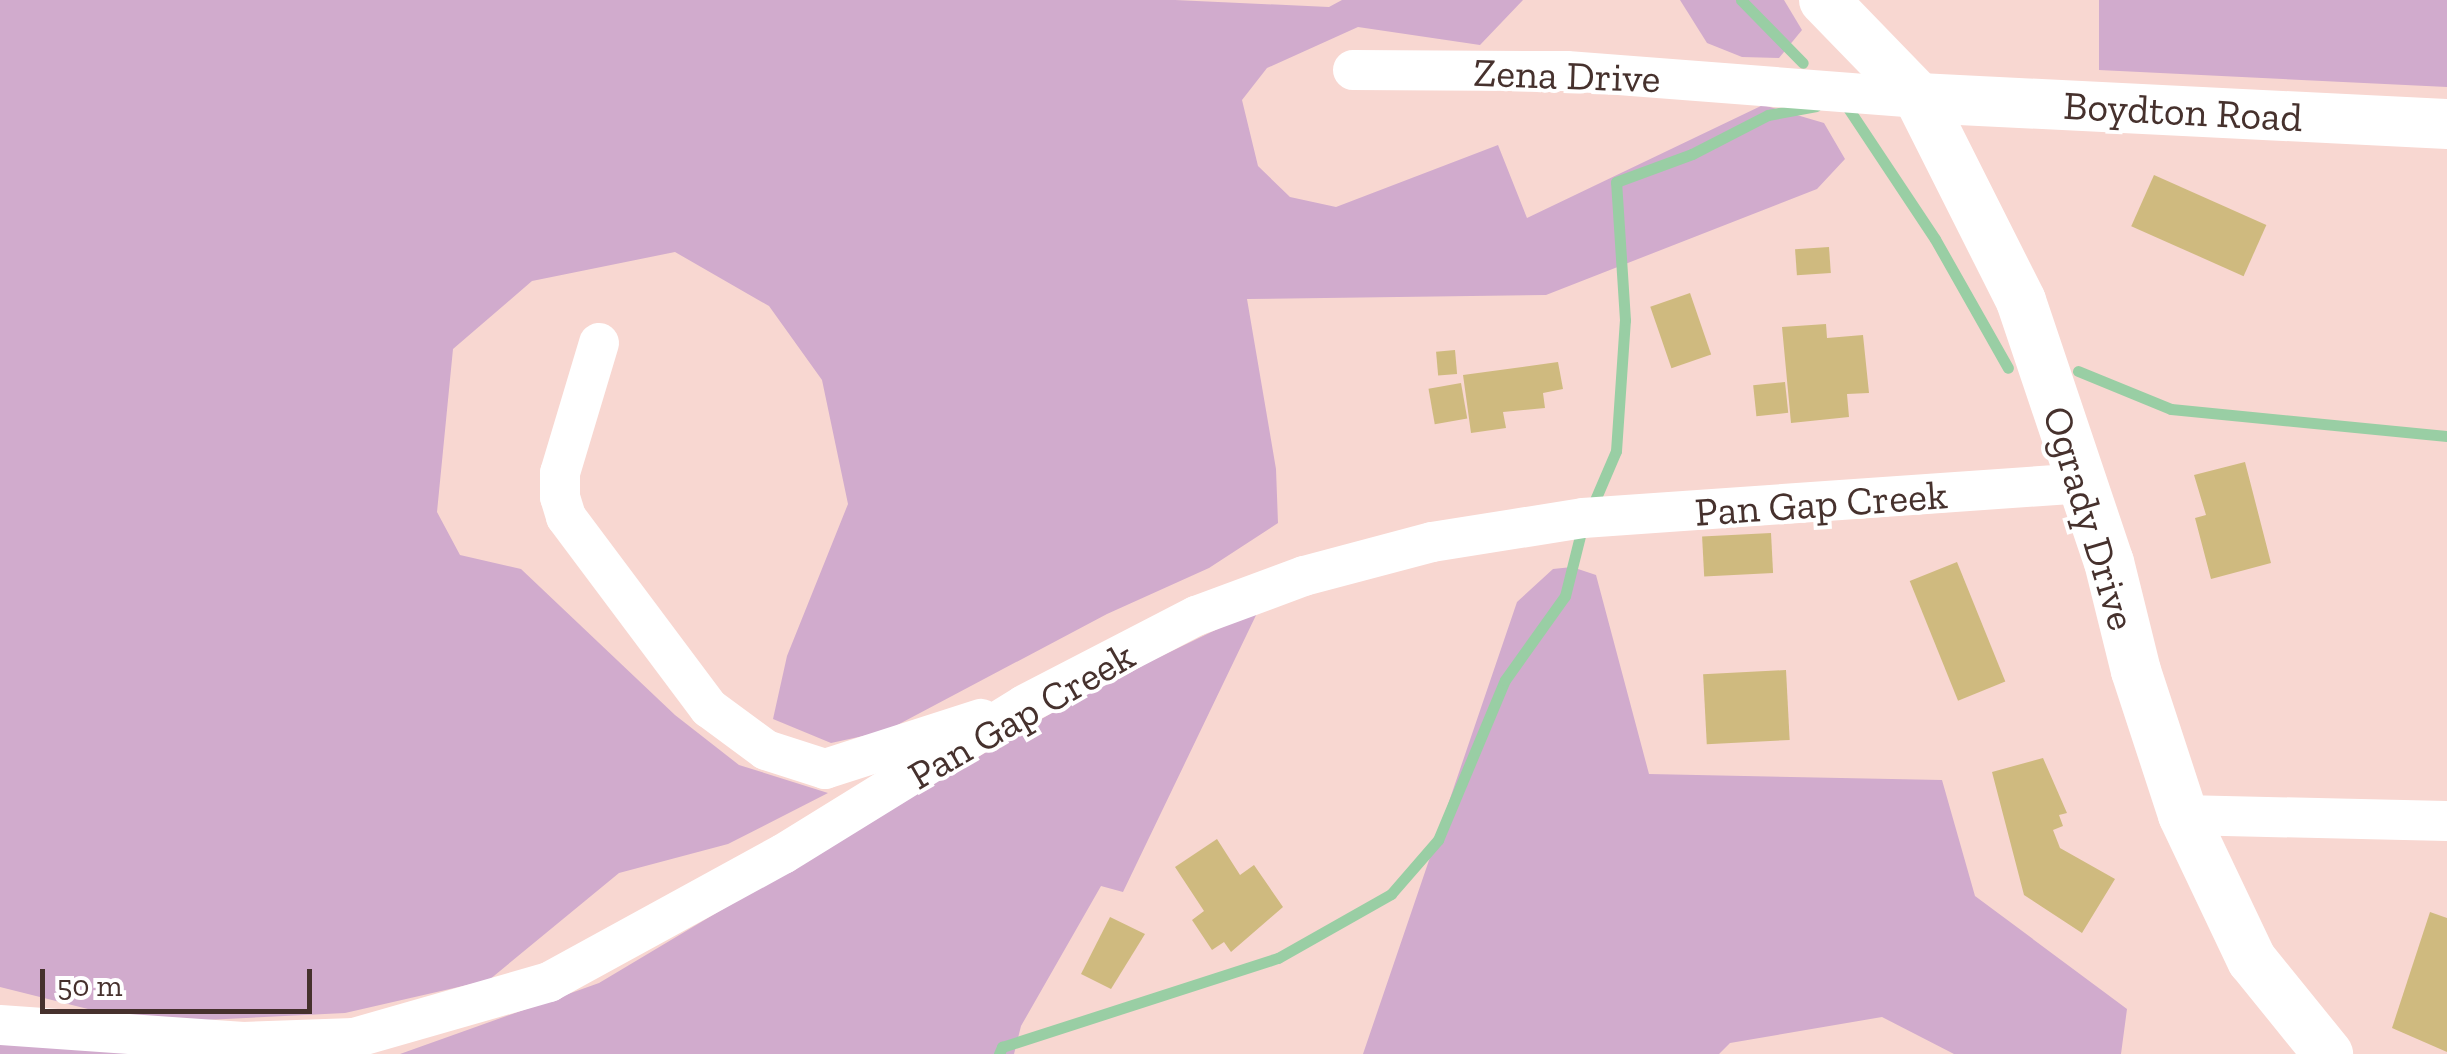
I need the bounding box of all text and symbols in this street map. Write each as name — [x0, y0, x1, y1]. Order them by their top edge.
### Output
street label: Zena Drive — [1473, 48, 1661, 102]
street label: Boydton Road — [2062, 81, 2304, 141]
street label: Ogrady Drive — [2033, 400, 2147, 636]
street label: Pan Gap Creek — [1693, 470, 1949, 536]
street label: Pan Gap Creek — [899, 631, 1143, 799]
scale bar — [45, 949, 318, 1011]
text: 50 m — [57, 968, 122, 1004]

